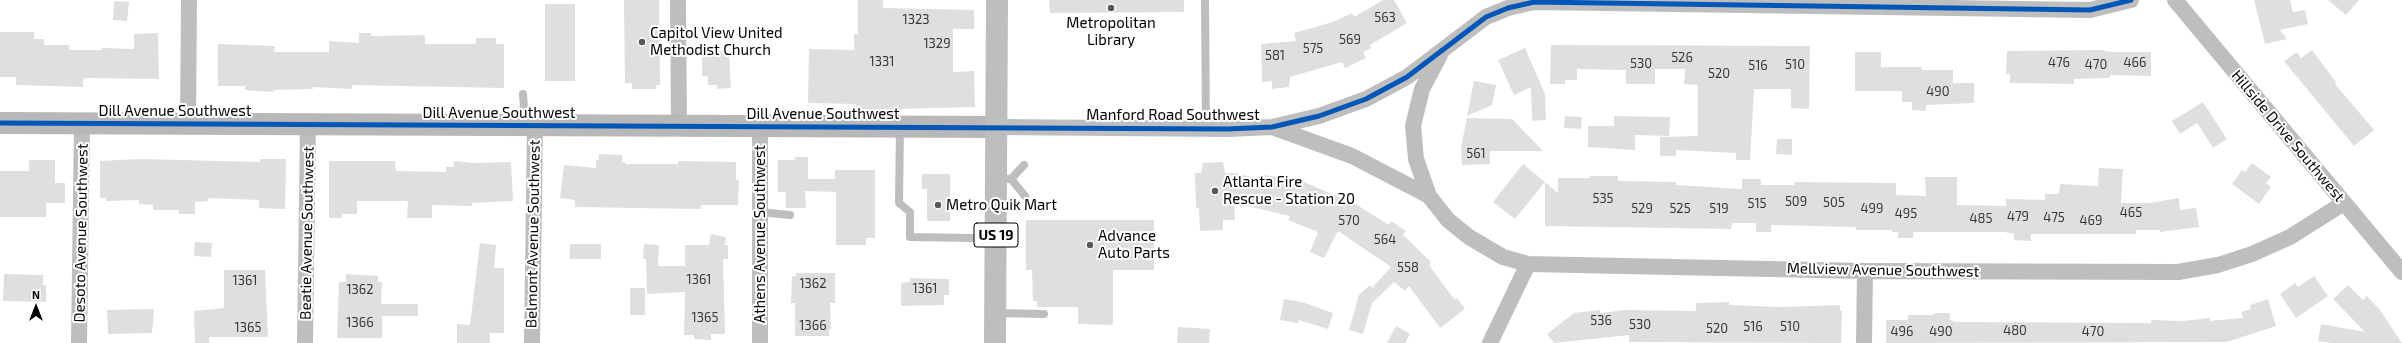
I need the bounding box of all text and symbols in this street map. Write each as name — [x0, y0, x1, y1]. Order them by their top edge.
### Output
marker: Metropolitan Library — [1106, 3, 1116, 13]
house number: 563 — [1374, 10, 1396, 26]
house number: 1323 — [903, 12, 929, 28]
place label: Metropolitan Library — [1066, 14, 1156, 49]
place label: Capitol View United Methodist Church — [650, 24, 783, 59]
house number: 569 — [1339, 32, 1361, 48]
house number: 1329 — [923, 36, 951, 52]
marker: Capitol View United Methodist Church — [637, 37, 647, 47]
house number: 575 — [1303, 41, 1323, 57]
house number: 581 — [1265, 48, 1285, 64]
house number: 526 — [1671, 50, 1693, 66]
house number: 1331 — [870, 54, 894, 70]
house number: 476 — [2048, 55, 2070, 71]
house number: 466 — [2124, 55, 2146, 71]
house number: 530 — [1630, 56, 1652, 72]
house number: 510 — [1785, 57, 1805, 73]
house number: 470 — [2085, 57, 2107, 73]
house number: 516 — [1748, 58, 1768, 74]
house number: 520 — [1708, 66, 1730, 82]
street label: Hillside Drive Southwest — [2228, 66, 2348, 206]
house number: 490 — [1926, 84, 1950, 100]
street label: Dill Avenue Southwest — [98, 102, 252, 120]
street label: Dill Avenue Southwest — [422, 104, 576, 122]
street label: Dill Avenue Southwest — [746, 105, 900, 123]
street label: Manford Road Southwest — [1086, 106, 1260, 124]
street label: Belmont Avenue Southwest — [522, 140, 544, 328]
street label: Desoto Avenue Southwest — [70, 143, 92, 323]
street label: Athens Avenue Southwest — [751, 145, 769, 323]
street label: Beatie Avenue Southwest — [296, 146, 318, 320]
house number: 561 — [1466, 146, 1486, 162]
place label: Atlanta Fire Rescue - Station 20 — [1223, 173, 1355, 208]
marker: Atlanta Fire Rescue - Station 20 — [1210, 186, 1220, 196]
house number: 535 — [1592, 191, 1614, 207]
house number: 509 — [1785, 194, 1807, 210]
house number: 505 — [1823, 195, 1845, 211]
place label: Metro Quik Mart — [946, 196, 1057, 214]
house number: 515 — [1747, 196, 1767, 212]
marker: Metro Quik Mart — [933, 200, 943, 210]
house number: 529 — [1631, 201, 1653, 217]
house number: 525 — [1669, 201, 1691, 217]
house number: 519 — [1709, 201, 1729, 217]
house number: 499 — [1861, 201, 1883, 217]
house number: 465 — [2120, 205, 2142, 221]
house number: 495 — [1895, 206, 1917, 222]
house number: 479 — [2007, 209, 2029, 225]
house number: 475 — [2043, 210, 2065, 226]
house number: 485 — [1970, 211, 1992, 227]
house number: 570 — [1338, 213, 1360, 229]
house number: 469 — [2080, 213, 2102, 229]
road number: US 19 — [974, 223, 1018, 247]
place label: Advance Auto Parts — [1098, 227, 1170, 262]
house number: 564 — [1374, 232, 1396, 248]
marker: Advance Auto Parts — [1085, 240, 1095, 250]
street label: Mellview Avenue Southwest — [1787, 259, 1979, 281]
house number: 558 — [1397, 260, 1419, 276]
house number: 1361 — [686, 272, 712, 288]
house number: 1361 — [232, 273, 258, 289]
house number: 1362 — [799, 276, 827, 292]
house number: 1361 — [912, 281, 938, 297]
house number: 1362 — [346, 282, 374, 298]
north arrow — [16, 287, 56, 327]
text: N — [32, 288, 40, 301]
house number: 1365 — [692, 310, 718, 326]
house number: 536 — [1590, 313, 1612, 329]
house number: 1366 — [346, 315, 374, 331]
house number: 530 — [1629, 317, 1651, 333]
house number: 1366 — [799, 318, 827, 334]
house number: 516 — [1743, 319, 1763, 335]
house number: 510 — [1780, 319, 1800, 335]
house number: 1365 — [235, 320, 261, 336]
house number: 520 — [1706, 321, 1728, 337]
house number: 480 — [2003, 323, 2027, 339]
house number: 496 — [1891, 324, 1913, 340]
house number: 490 — [1929, 324, 1953, 340]
house number: 470 — [2082, 324, 2104, 340]

